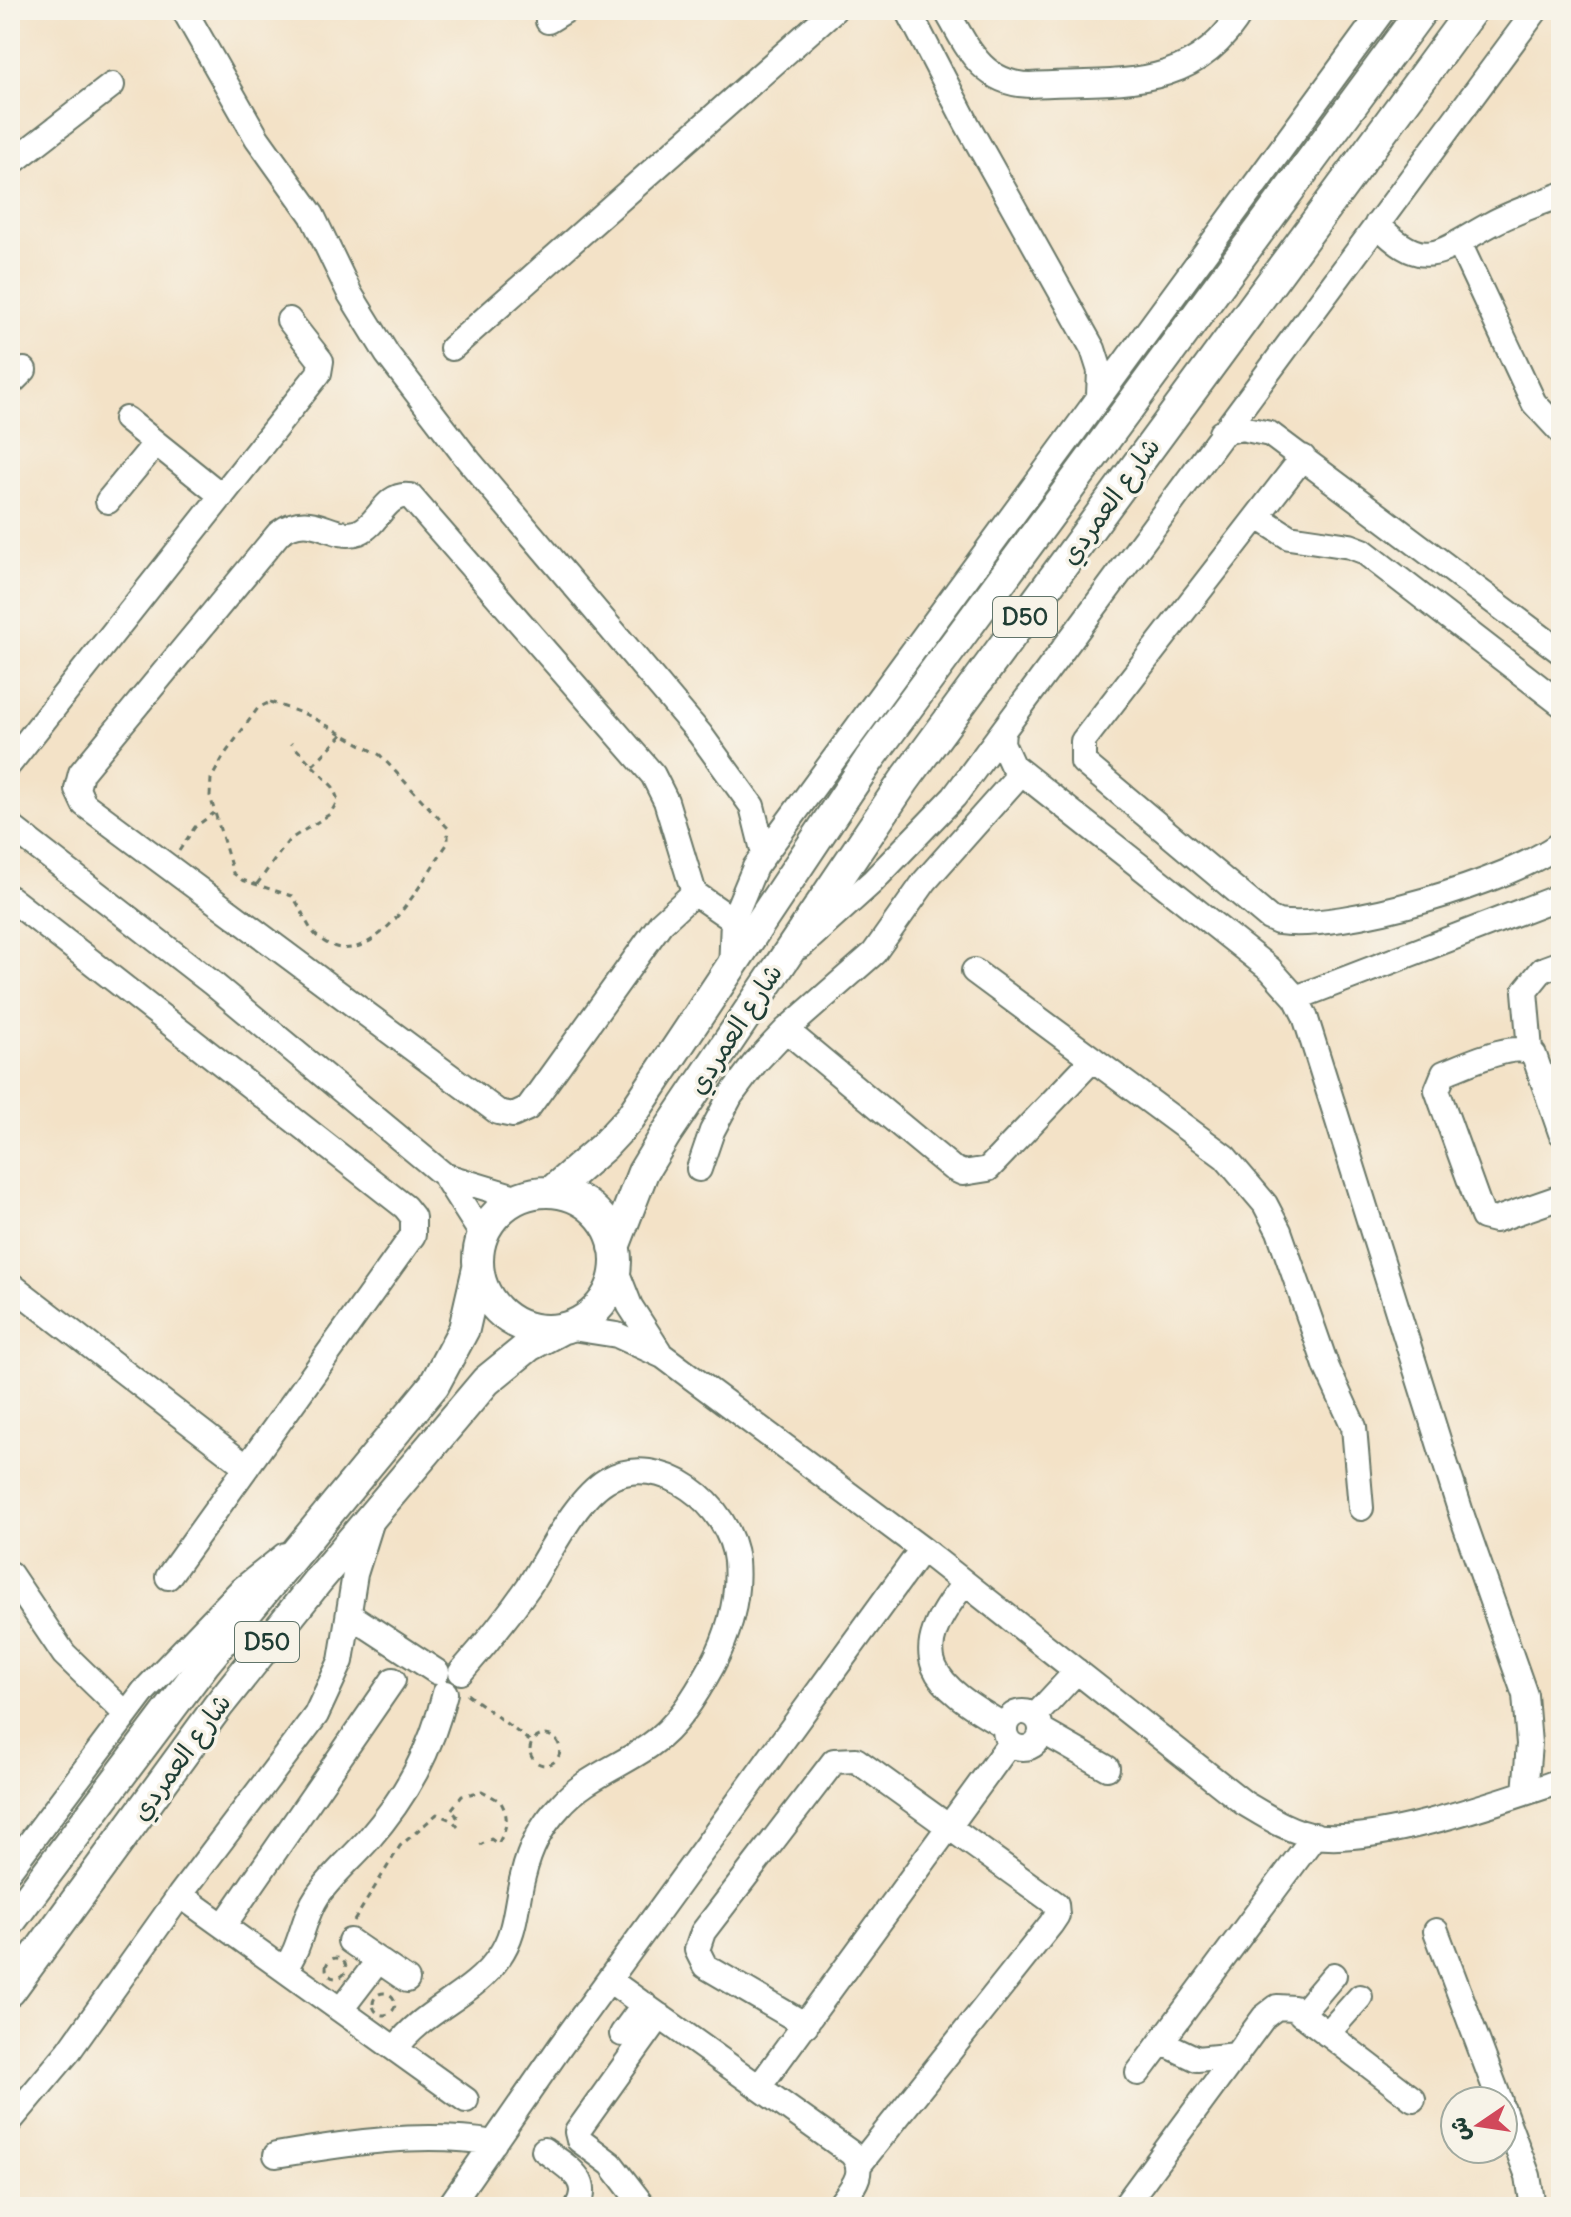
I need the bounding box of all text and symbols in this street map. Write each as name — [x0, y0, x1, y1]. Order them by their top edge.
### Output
street label: شارع العمردي — [1052, 431, 1169, 573]
road number: D50 — [993, 597, 1057, 637]
street label: شارع العمردي — [680, 957, 792, 1102]
road number: D50 — [235, 1622, 299, 1662]
street label: شارع العمردي — [123, 1687, 240, 1829]
north arrow — [1439, 2085, 1519, 2165]
text: ش — [1443, 2115, 1476, 2144]

